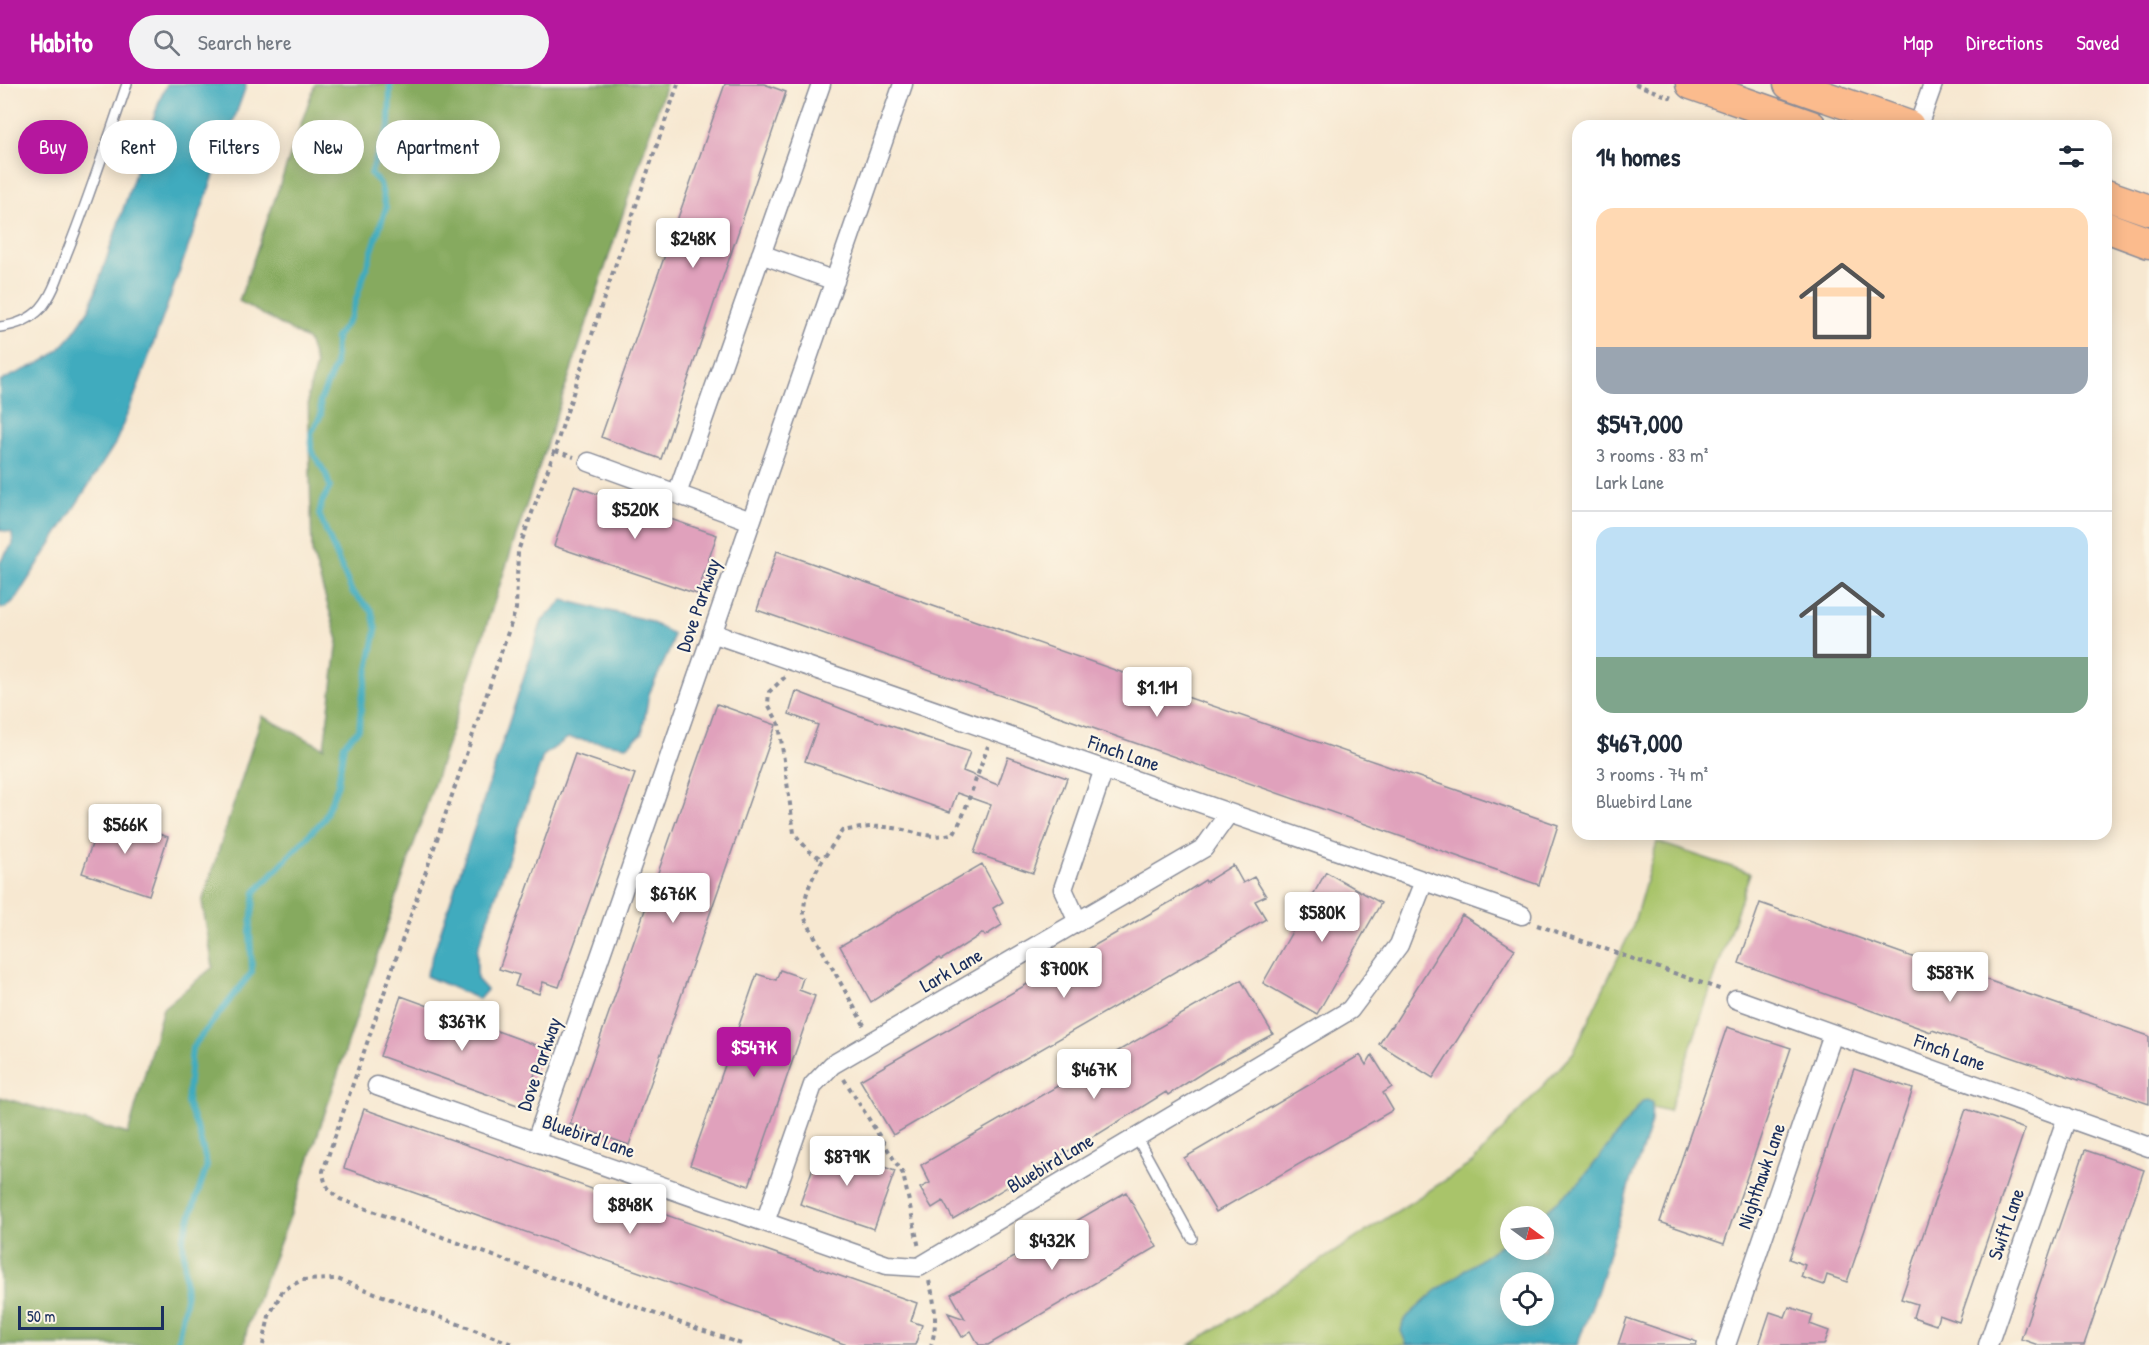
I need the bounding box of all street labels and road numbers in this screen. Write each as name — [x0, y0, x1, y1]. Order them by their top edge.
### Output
street label: Dove Parkway — [669, 555, 726, 655]
street label: Finch Lane — [1084, 727, 1164, 777]
street label: Lark Lane — [914, 941, 987, 998]
street label: Dove Parkway — [510, 1014, 567, 1114]
street label: Finch Lane — [1910, 1026, 1990, 1077]
street label: Bluebird Lane — [539, 1107, 639, 1164]
street label: Nighthawk Lane — [1730, 1119, 1791, 1232]
street label: Bluebird Lane — [1001, 1126, 1098, 1199]
street label: Swift Lane — [1981, 1184, 2030, 1263]

